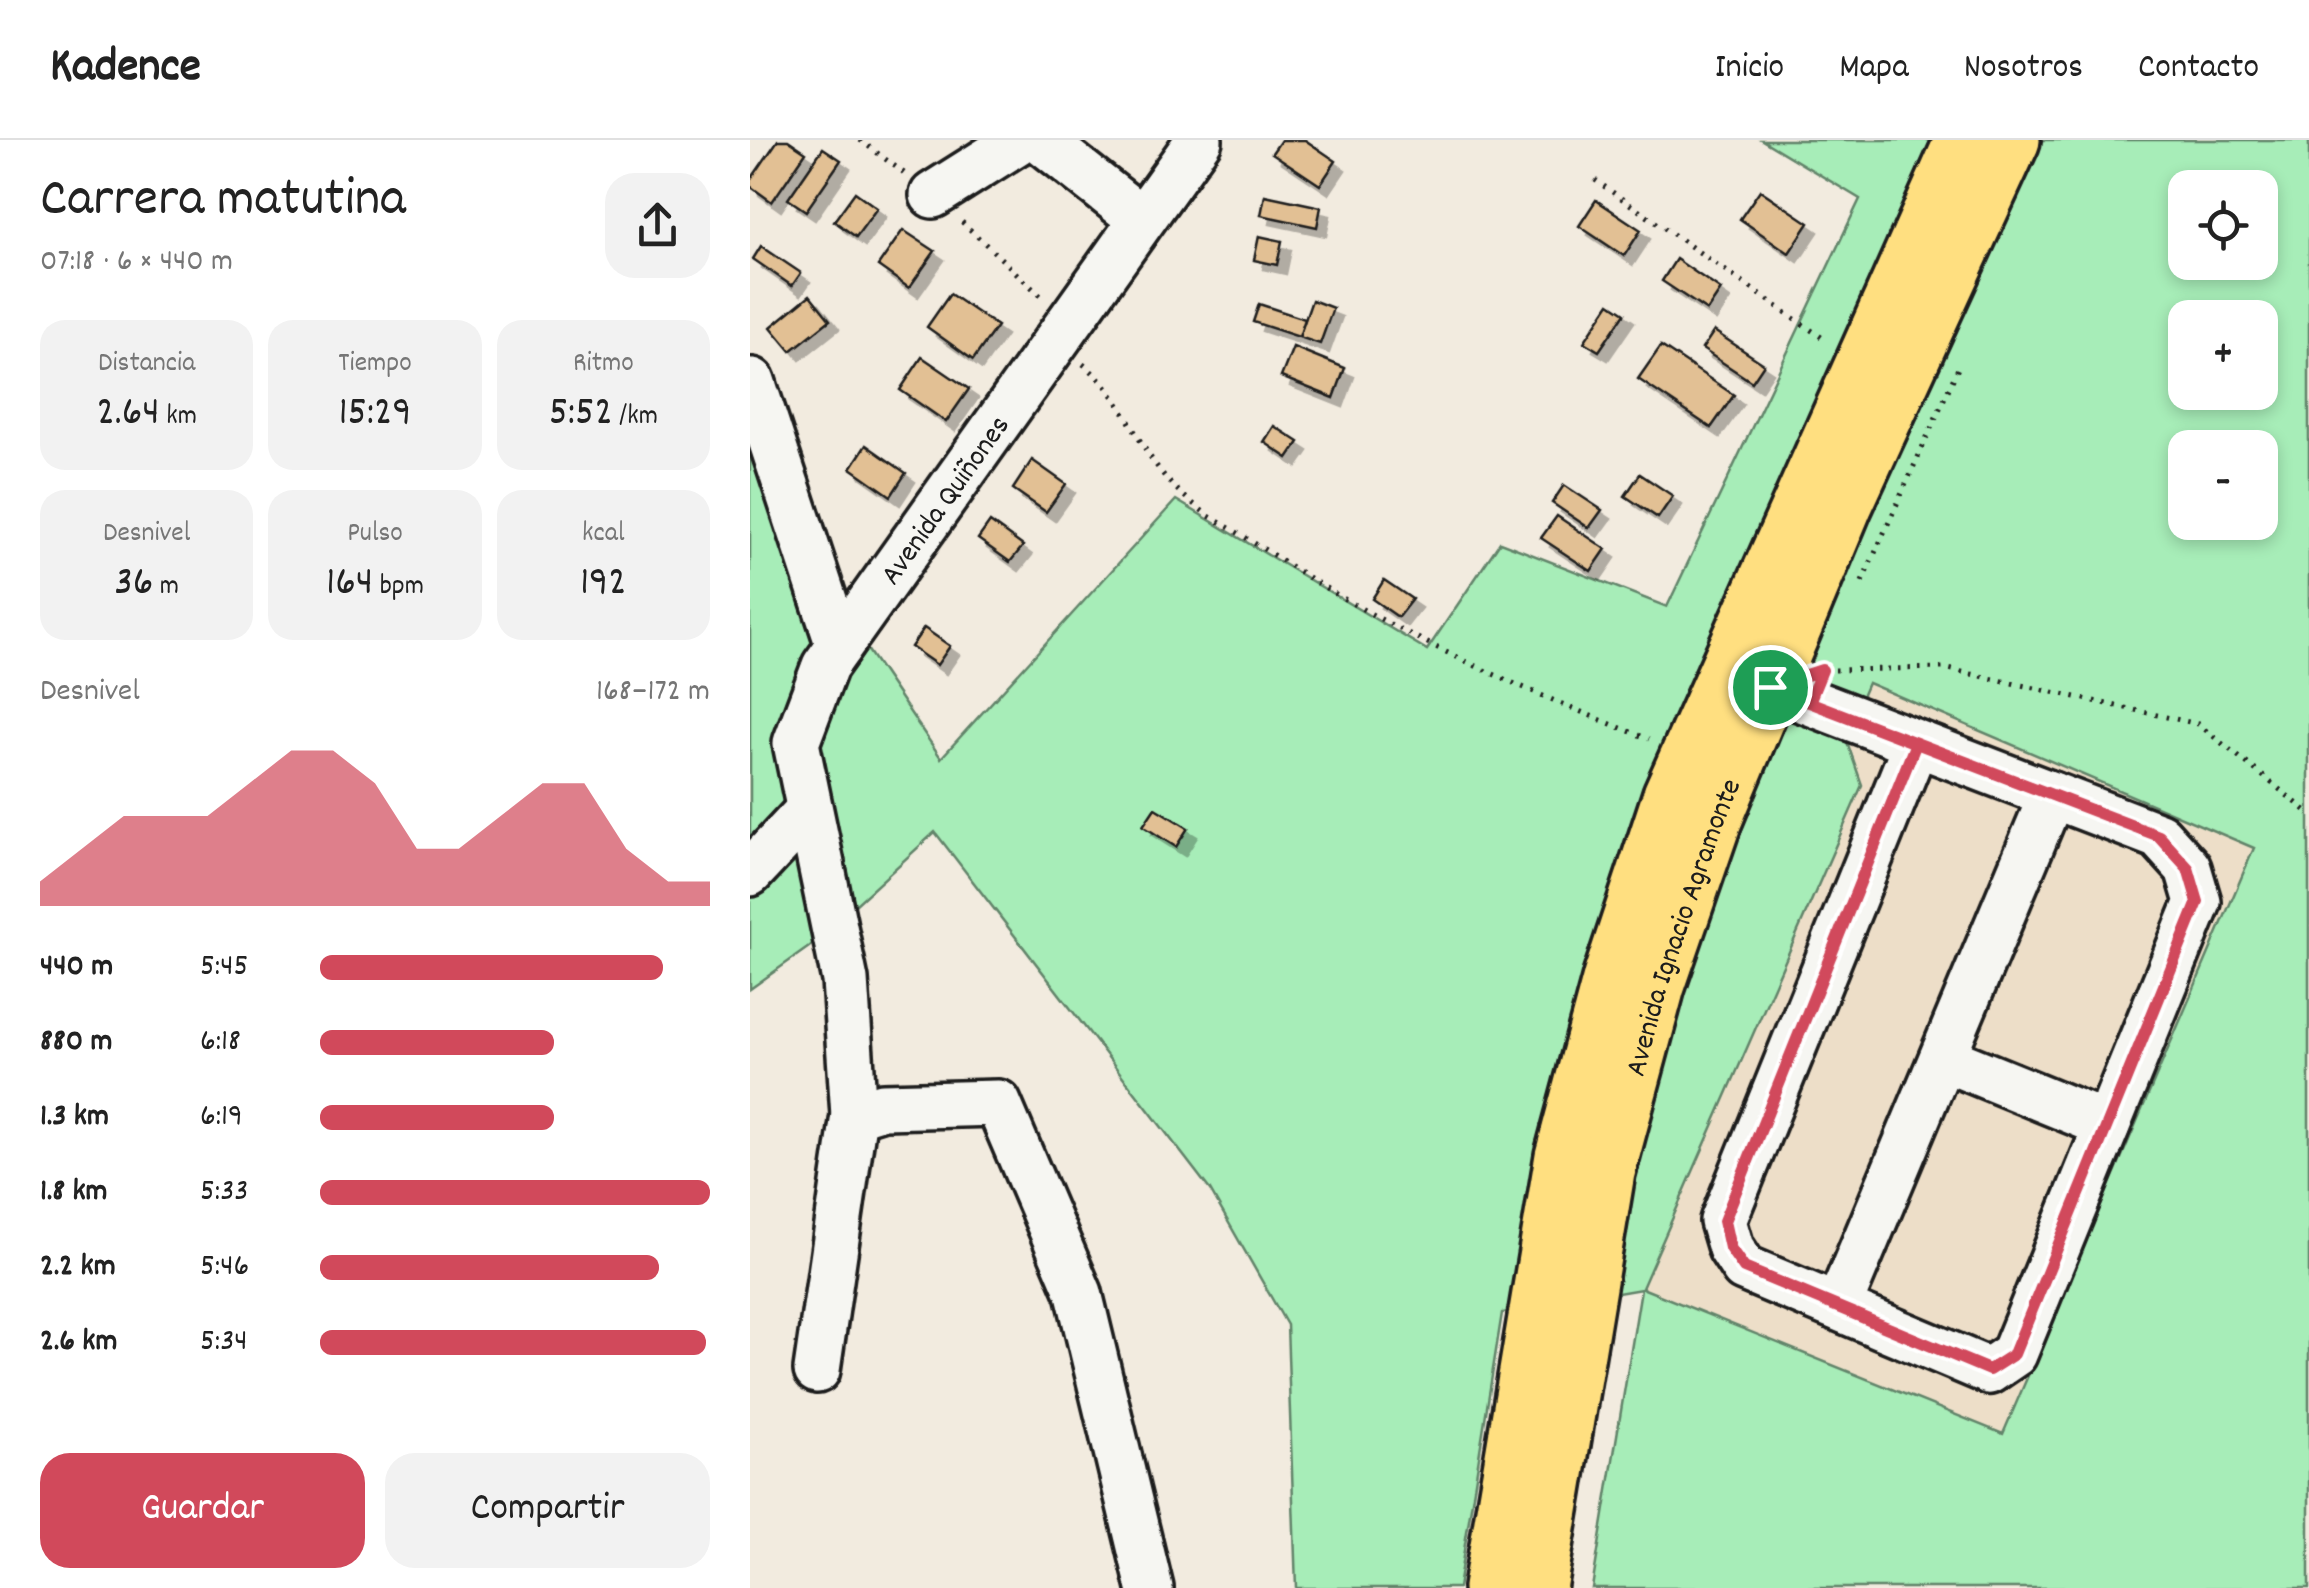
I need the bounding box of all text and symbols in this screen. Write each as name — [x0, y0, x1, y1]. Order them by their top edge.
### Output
text: Kadence — [50, 35, 201, 104]
text: Inicio — [1715, 44, 1784, 94]
text: Mapa — [1839, 44, 1909, 94]
text: Nosotros — [1964, 44, 2083, 94]
text: Contacto — [2138, 44, 2259, 94]
text: Carrera matutina — [40, 163, 406, 242]
map controls — [2168, 170, 2278, 540]
button: locate — [2168, 170, 2278, 280]
button: share — [605, 173, 710, 278]
text: 07:18 · 6 × 440 m — [40, 240, 233, 286]
button: + — [2168, 300, 2278, 410]
text: Distancia — [98, 345, 195, 385]
text: Tiempo — [338, 345, 412, 385]
text: Ritmo — [573, 345, 634, 385]
text: 2.64 — [96, 385, 160, 445]
text: 15:29 — [338, 385, 412, 445]
text: 5:52 — [549, 385, 613, 445]
text: km — [160, 398, 197, 438]
text: /km — [613, 398, 658, 438]
street label: Avenida Quiñones — [872, 408, 1023, 595]
button: − — [2168, 430, 2278, 540]
text: Desnivel — [103, 515, 190, 555]
text: Pulso — [347, 515, 403, 555]
text: kcal — [582, 515, 625, 555]
text: 36 — [114, 555, 153, 615]
text: 164 — [326, 555, 373, 615]
text: 192 — [580, 555, 627, 615]
text: m — [153, 568, 179, 608]
text: bpm — [373, 568, 424, 608]
pin — [1728, 645, 1813, 730]
icon: arrive — [1743, 660, 1798, 715]
text: Desnivel — [40, 670, 140, 716]
text: 168–172 m — [596, 670, 710, 716]
street label: Avenida Ignacio Agramonte — [1617, 773, 1755, 1082]
text: 440 m — [40, 945, 113, 991]
text: 5:45 — [200, 945, 248, 991]
text: 880 m — [40, 1020, 112, 1066]
text: 6:18 — [200, 1020, 241, 1066]
text: 1.3 km — [40, 1095, 109, 1141]
text: 6:19 — [200, 1095, 243, 1141]
text: 1.8 km — [40, 1170, 108, 1216]
text: 5:33 — [200, 1170, 249, 1216]
text: 2.2 km — [40, 1245, 116, 1291]
text: 5:46 — [200, 1245, 249, 1291]
text: 2.6 km — [40, 1320, 117, 1366]
text: 5:34 — [200, 1320, 248, 1366]
button: Guardar — [40, 1453, 365, 1568]
button: Compartir — [385, 1453, 710, 1568]

